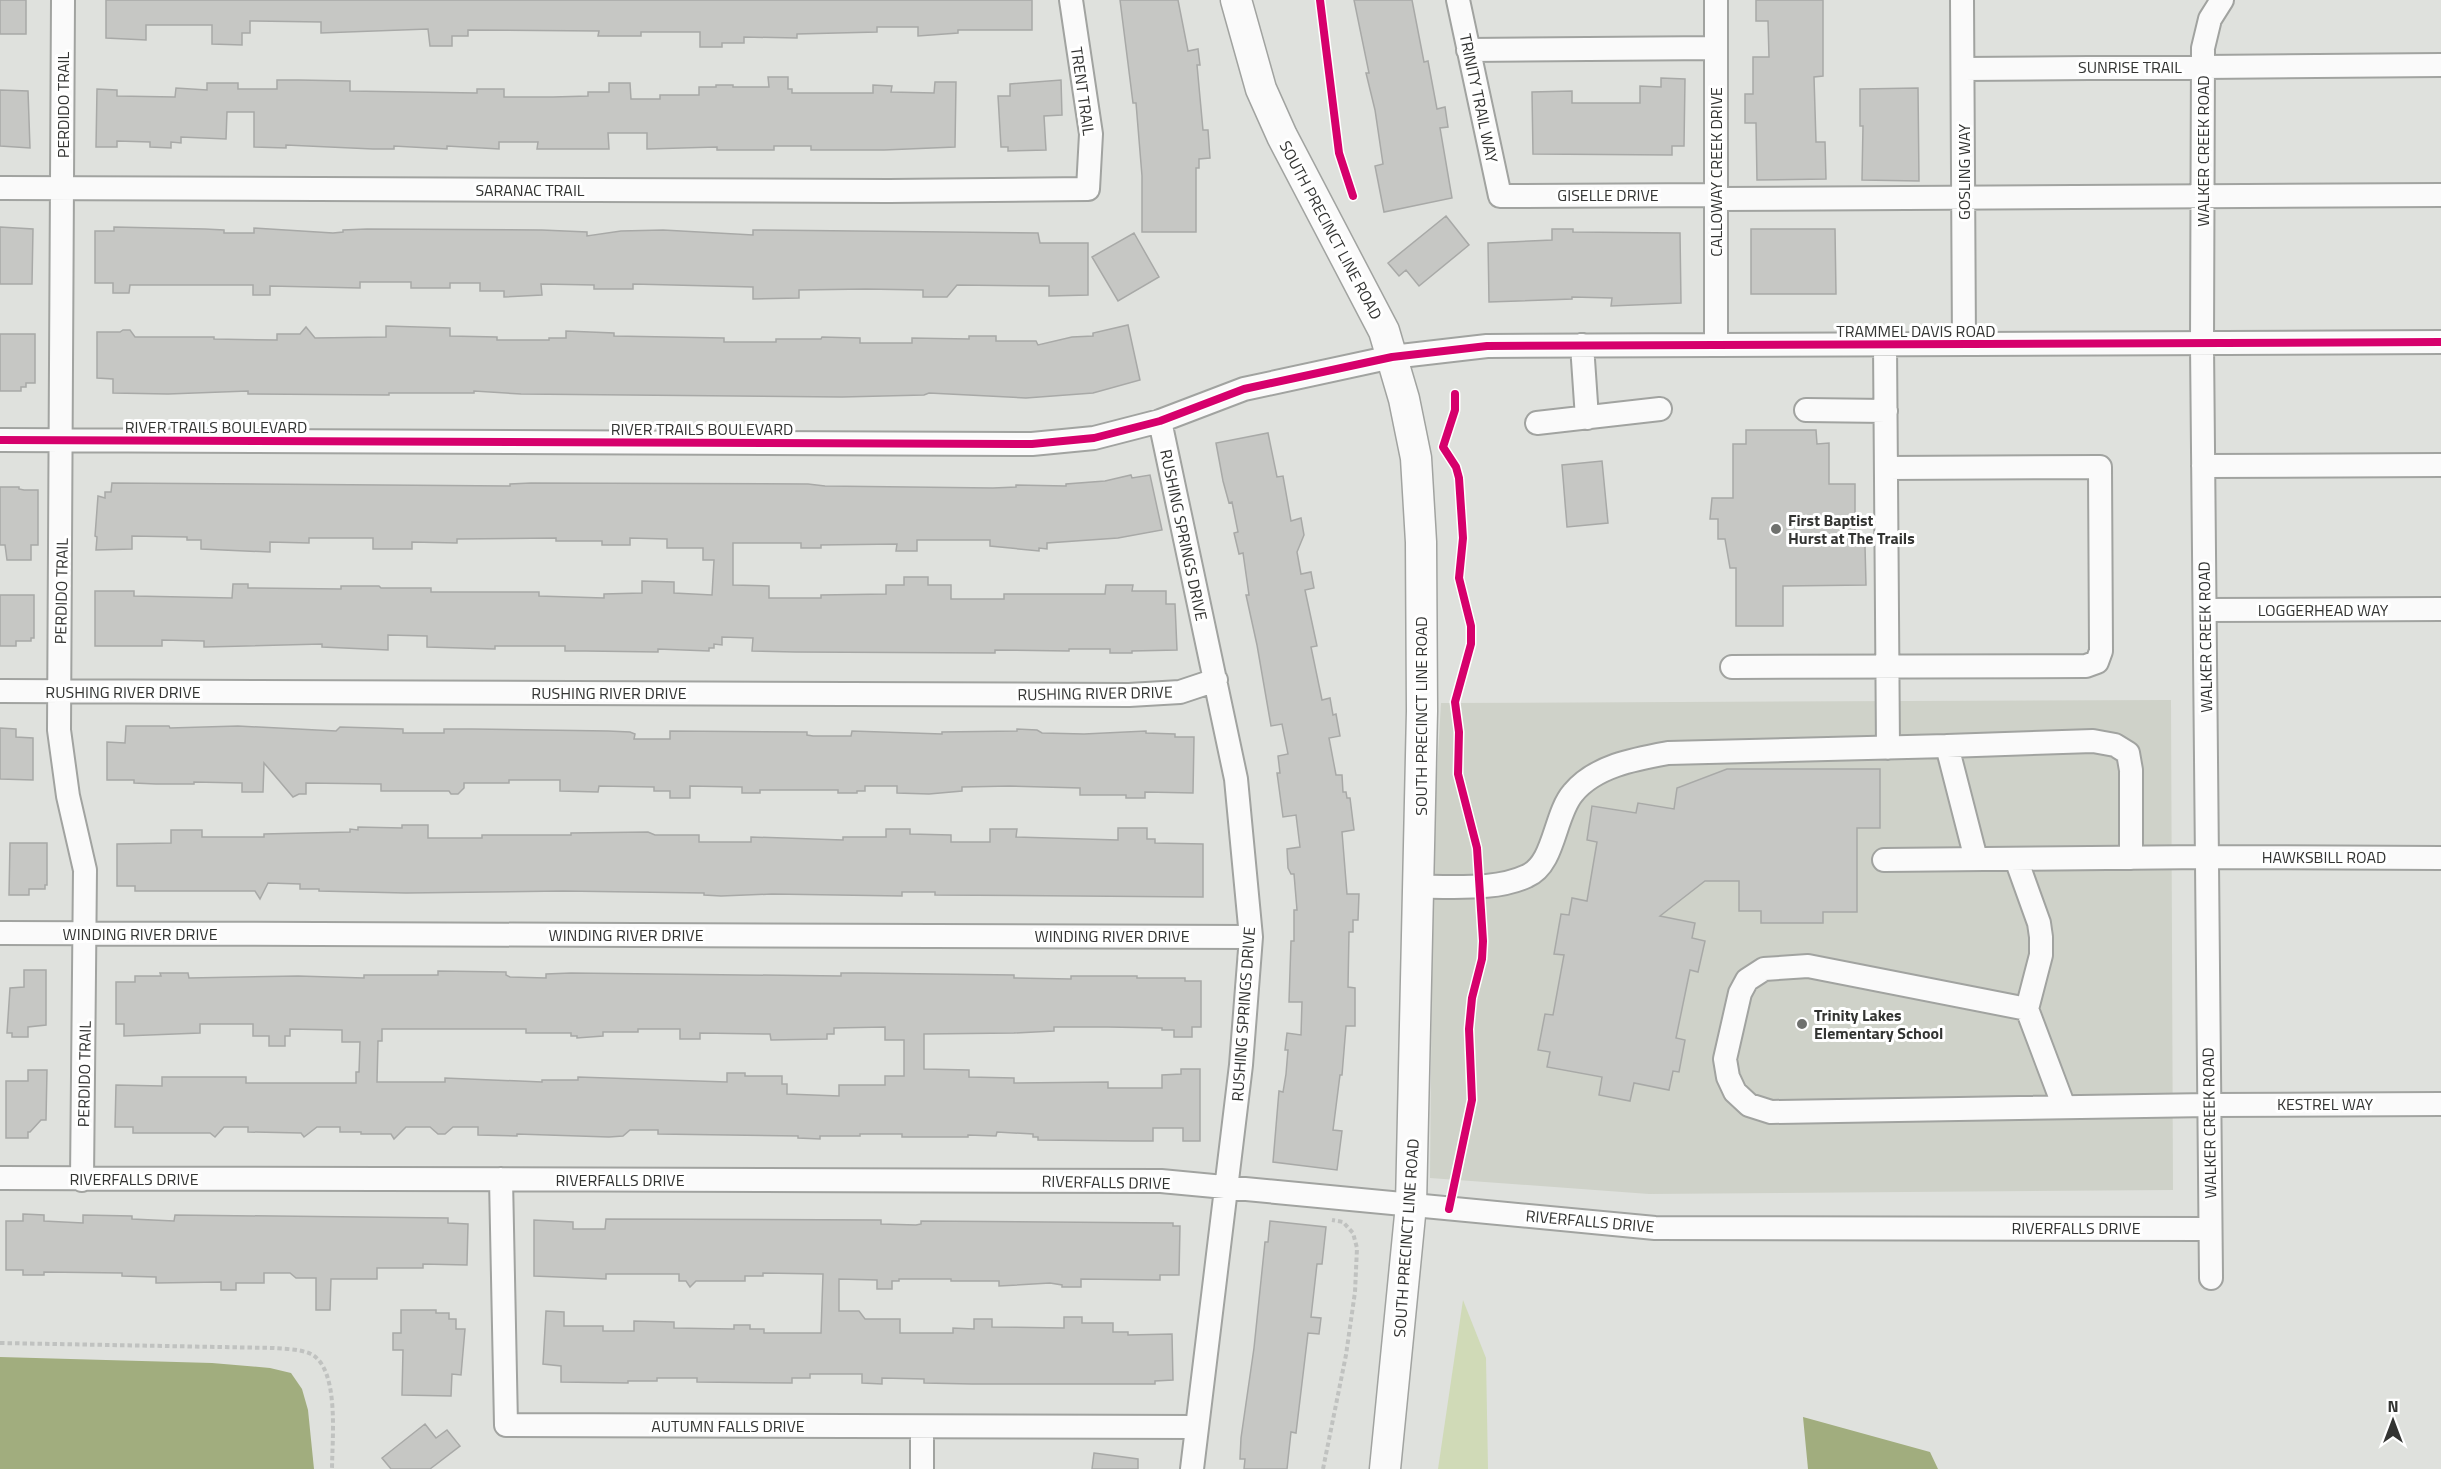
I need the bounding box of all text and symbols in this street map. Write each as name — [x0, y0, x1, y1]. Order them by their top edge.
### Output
street label: TRINITY TRAIL WAY — [1454, 31, 1504, 165]
street label: TRENT TRAIL — [1065, 45, 1101, 137]
street label: PERDIDO TRAIL — [51, 52, 75, 158]
street label: SUNRISE TRAIL — [2078, 55, 2182, 79]
street label: WALKER CREEK ROAD — [2191, 75, 2215, 227]
street label: CALLOWAY CREEK DRIVE — [1704, 87, 1728, 257]
street label: GOSLING WAY — [1952, 124, 1976, 220]
street label: SOUTH PRECINCT LINE ROAD — [1274, 136, 1388, 324]
street label: SARANAC TRAIL — [475, 178, 585, 202]
street label: GISELLE DRIVE — [1557, 183, 1659, 207]
street label: TRAMMEL DAVIS ROAD — [1836, 319, 1996, 343]
street label: RIVER TRAILS BOULEVARD — [125, 415, 307, 439]
street label: RIVER TRAILS BOULEVARD — [611, 417, 793, 441]
street label: RUSHING SPRINGS DRIVE — [1154, 447, 1214, 623]
place label: First Baptist Hurst at The Trails — [1788, 508, 1915, 550]
marker: First Baptist Hurst at The Trails — [1769, 522, 1783, 536]
street label: PERDIDO TRAIL — [48, 537, 74, 644]
street label: WALKER CREEK ROAD — [2192, 561, 2218, 713]
street label: LOGGERHEAD WAY — [2258, 598, 2389, 622]
street label: SOUTH PRECINCT LINE ROAD — [1409, 616, 1433, 816]
street label: RUSHING RIVER DRIVE — [45, 680, 201, 704]
street label: RUSHING RIVER DRIVE — [1017, 680, 1173, 706]
street label: RUSHING RIVER DRIVE — [531, 681, 687, 705]
street label: HAWKSBILL ROAD — [2262, 845, 2386, 869]
street label: WINDING RIVER DRIVE — [63, 922, 218, 946]
street label: WINDING RIVER DRIVE — [549, 923, 704, 947]
street label: WINDING RIVER DRIVE — [1035, 924, 1190, 948]
street label: RUSHING SPRINGS DRIVE — [1225, 926, 1261, 1102]
place label: Trinity Lakes Elementary School — [1814, 1003, 1943, 1045]
marker: Trinity Lakes Elementary School — [1795, 1017, 1809, 1031]
street label: PERDIDO TRAIL — [71, 1020, 97, 1127]
street label: WALKER CREEK ROAD — [2196, 1047, 2222, 1199]
street label: KESTREL WAY — [2277, 1092, 2373, 1116]
street label: SOUTH PRECINCT LINE ROAD — [1387, 1138, 1425, 1338]
street label: RIVERFALLS DRIVE — [69, 1167, 199, 1191]
street label: RIVERFALLS DRIVE — [555, 1168, 685, 1192]
street label: RIVERFALLS DRIVE — [1041, 1169, 1171, 1195]
street label: RIVERFALLS DRIVE — [1525, 1203, 1655, 1239]
street label: RIVERFALLS DRIVE — [2011, 1216, 2141, 1240]
north arrow — [2363, 1391, 2423, 1451]
text: N — [2387, 1394, 2399, 1418]
street label: AUTUMN FALLS DRIVE — [651, 1414, 805, 1438]

